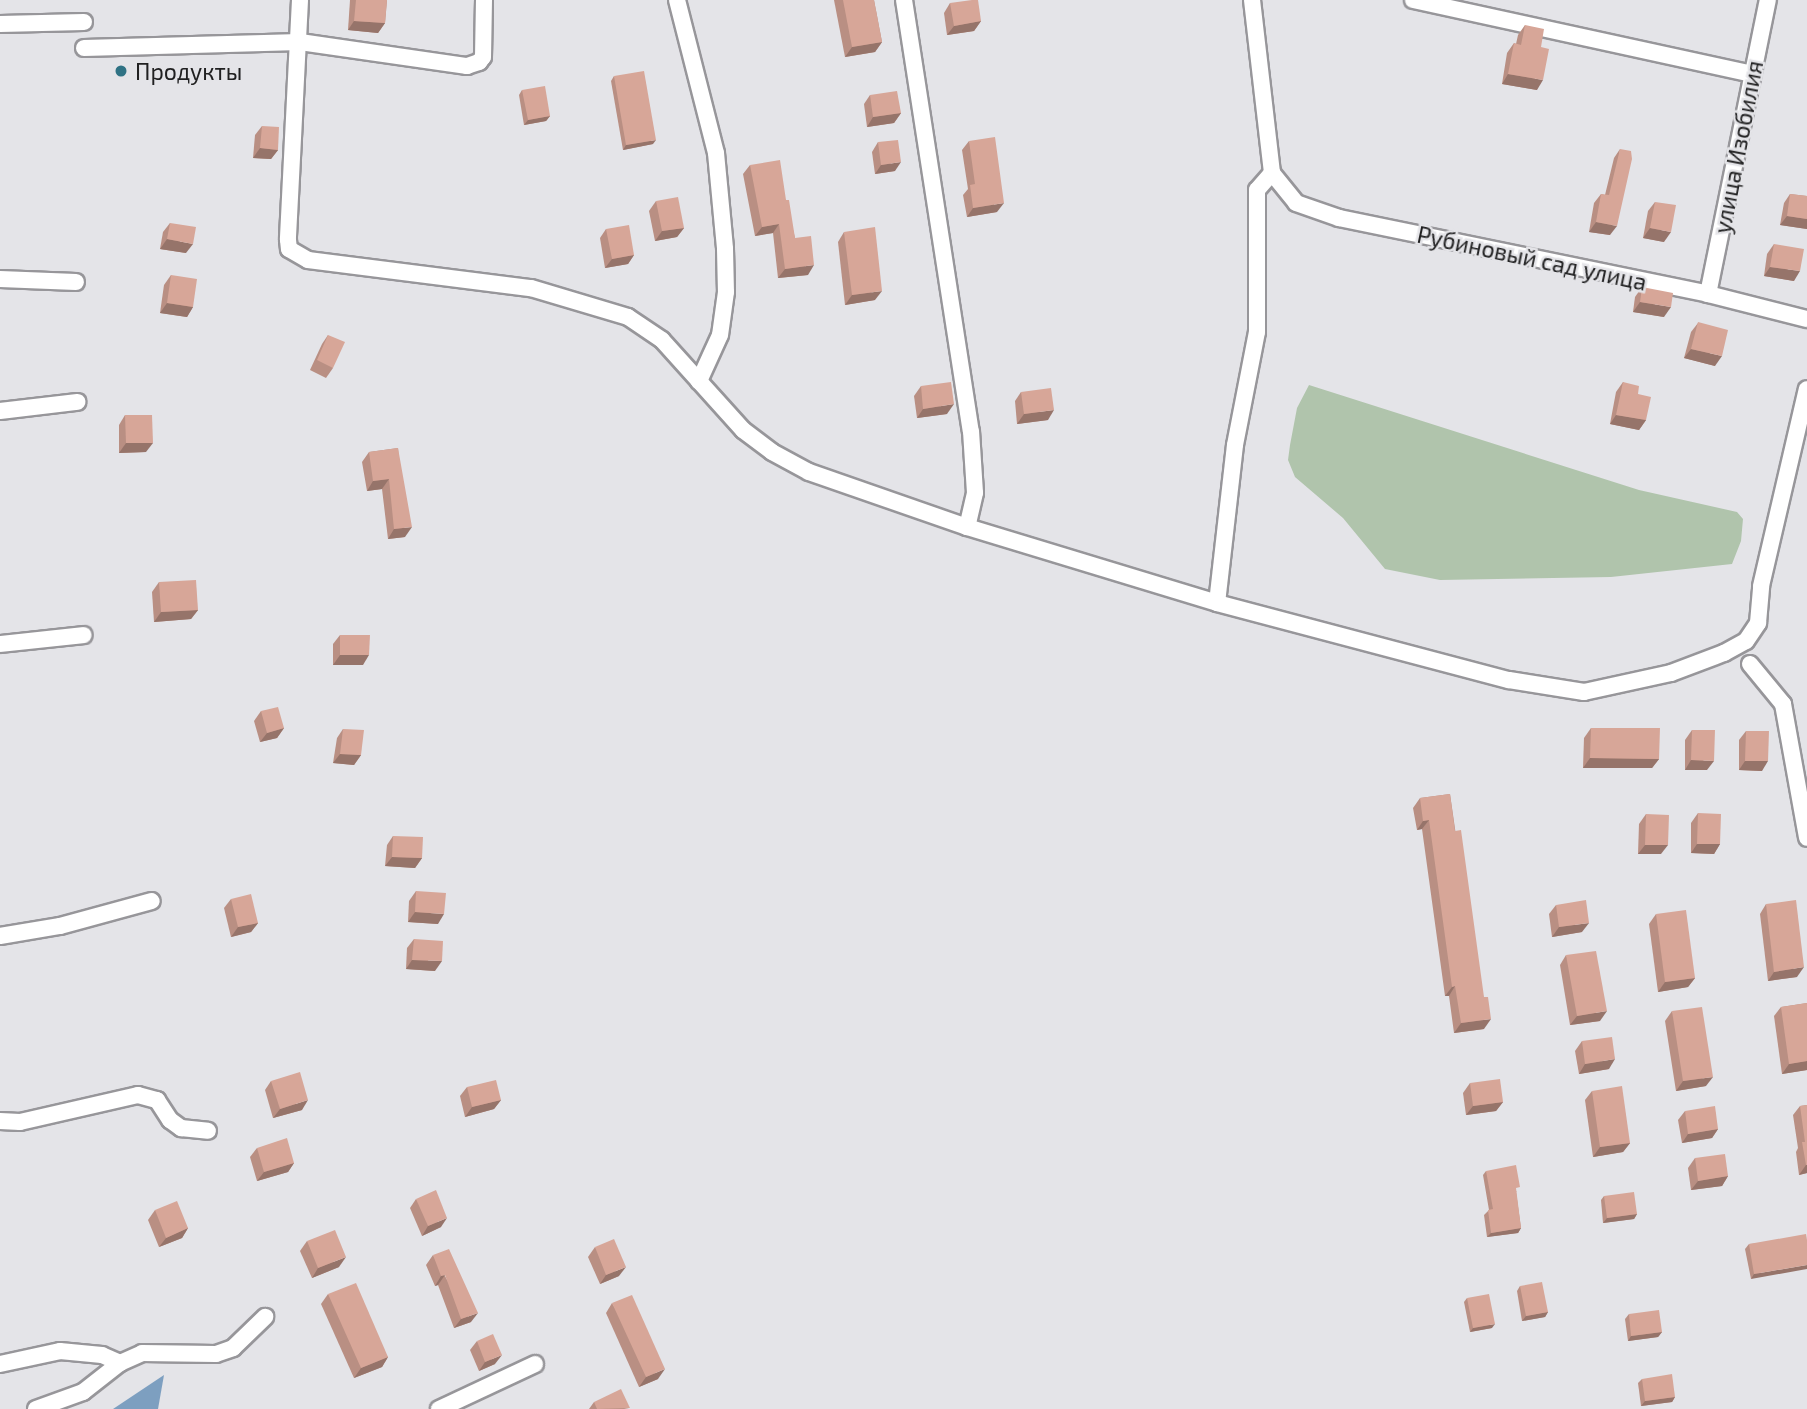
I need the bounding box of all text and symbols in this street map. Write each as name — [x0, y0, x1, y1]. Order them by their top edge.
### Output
place label: Продукты — [135, 57, 242, 85]
street label: улица Изобилия — [1708, 58, 1768, 236]
marker: Продукты — [113, 63, 129, 79]
street label: Рубиновый сад улица — [1415, 220, 1649, 296]

